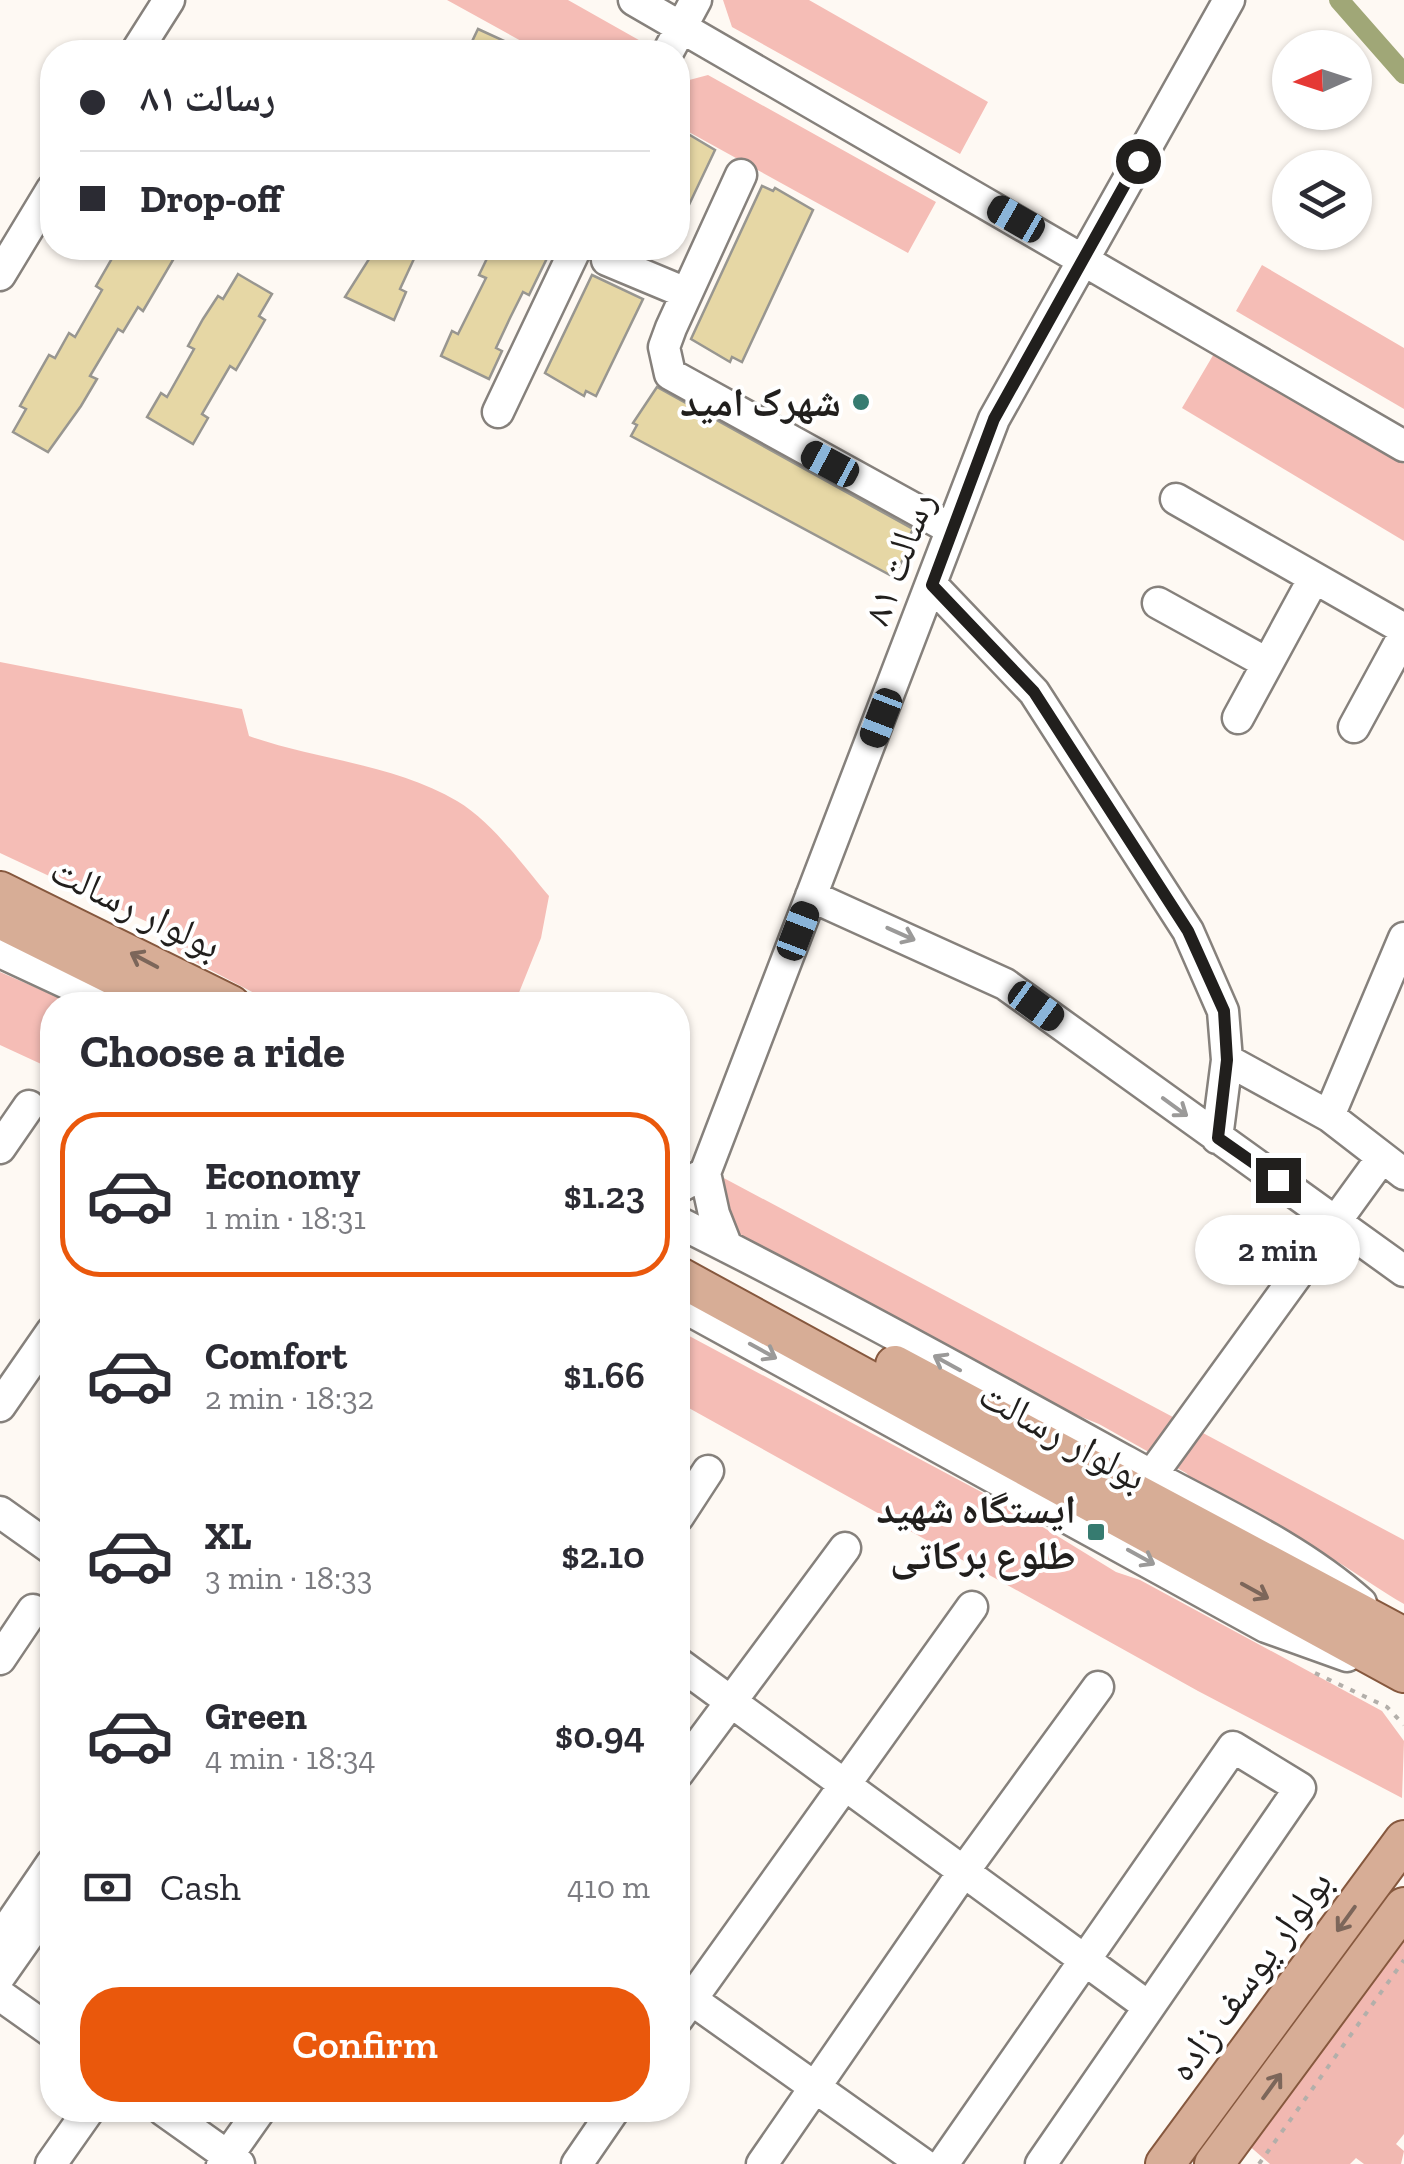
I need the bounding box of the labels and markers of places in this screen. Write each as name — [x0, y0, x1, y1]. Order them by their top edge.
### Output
place label: شهرک امید — [680, 378, 841, 426]
marker: شهرک امید — [850, 391, 872, 413]
place label: ایستگاه شهید طلوع برکاتی — [876, 1485, 1076, 1581]
marker: ایستگاه شهید طلوع برکاتی — [1085, 1521, 1107, 1543]

